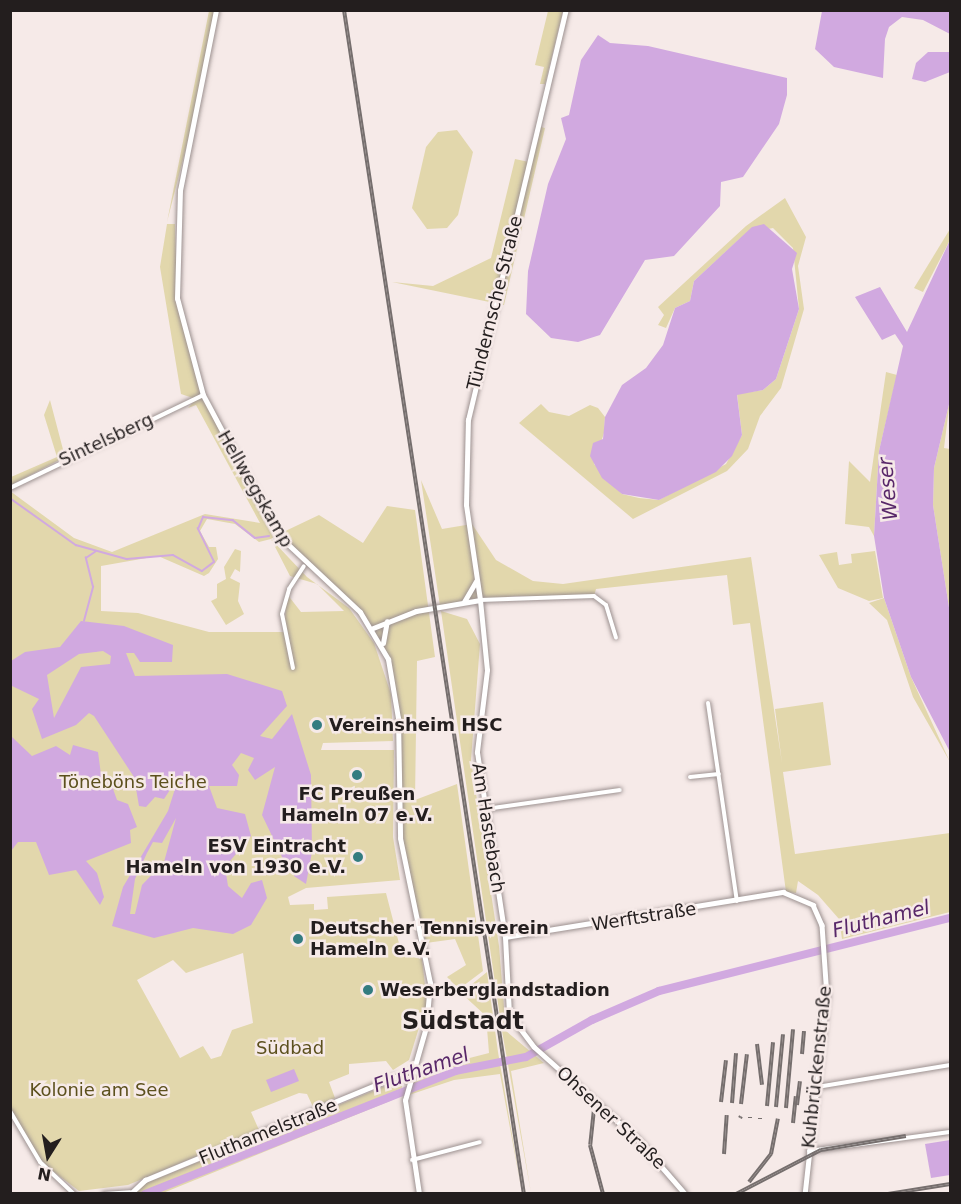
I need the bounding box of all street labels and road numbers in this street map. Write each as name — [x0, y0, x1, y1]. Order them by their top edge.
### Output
street label: Tündernsche Straße — [463, 213, 527, 393]
street label: Sintelsberg — [56, 409, 156, 471]
street label: Hellwegskamp — [213, 427, 297, 551]
street label: Am Hastebach — [467, 761, 509, 895]
street label: Werftstraße — [590, 898, 698, 936]
street label: Kuhbrückenstraße — [798, 985, 836, 1149]
street label: Ohsener Straße — [552, 1062, 670, 1174]
street label: Fluthamelstraße — [196, 1094, 340, 1170]

